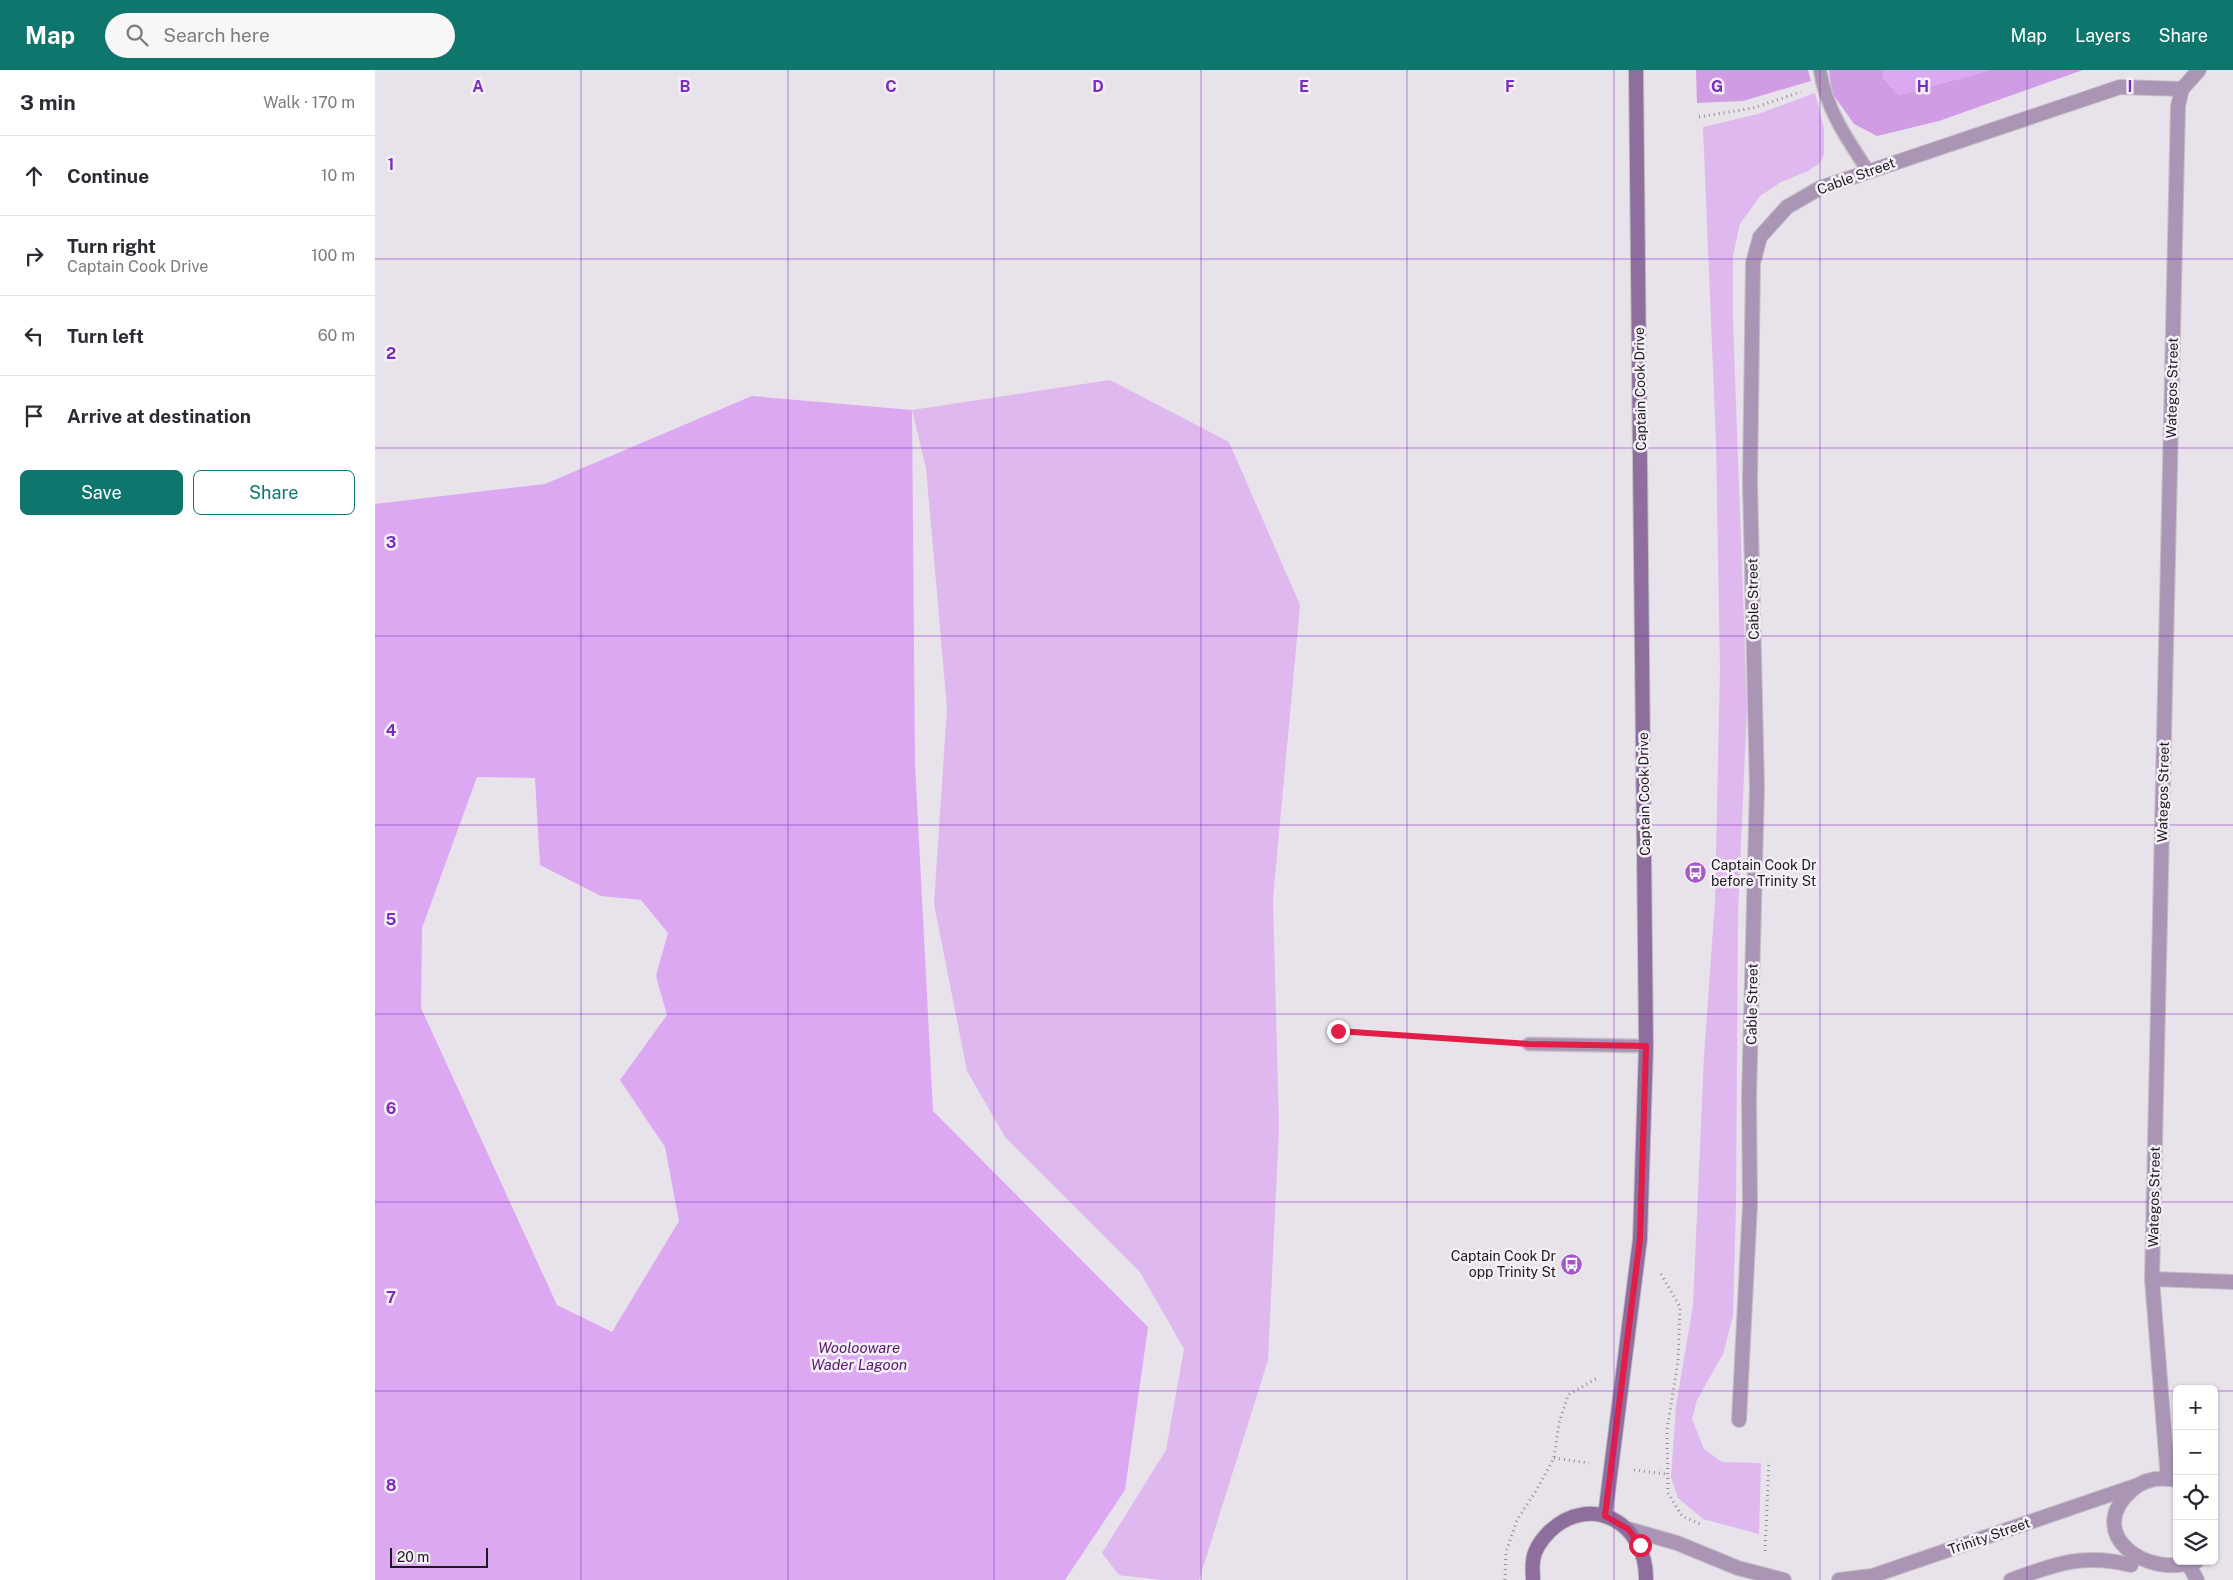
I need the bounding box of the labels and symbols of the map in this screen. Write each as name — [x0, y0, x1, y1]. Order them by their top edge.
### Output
text: A — [472, 77, 484, 96]
text: B — [680, 77, 691, 96]
text: C — [885, 77, 897, 96]
text: D — [1092, 77, 1104, 96]
text: E — [1299, 77, 1309, 96]
text: F — [1505, 77, 1515, 96]
text: G — [1711, 77, 1723, 96]
text: H — [1917, 77, 1929, 96]
text: I — [2128, 77, 2132, 96]
text: 1 — [388, 155, 394, 174]
street label: Cable Street — [1815, 155, 1897, 197]
street label: Captain Cook Drive — [1631, 327, 1649, 451]
street label: Wategos Street — [2163, 337, 2181, 439]
text: 2 — [386, 344, 396, 363]
text: 3 — [386, 533, 396, 552]
street label: Cable Street — [1744, 558, 1762, 640]
text: 4 — [386, 721, 397, 740]
street label: Captain Cook Drive — [1635, 732, 1653, 856]
street label: Wategos Street — [2154, 741, 2172, 843]
place label: Captain Cook Dr before Trinity St — [1711, 857, 1816, 889]
bus stop icon: Captain Cook Dr before Trinity St — [1683, 861, 1707, 885]
text: 5 — [386, 910, 397, 929]
street label: Cable Street — [1743, 963, 1761, 1045]
route end — [1327, 1020, 1350, 1043]
text: 6 — [386, 1099, 396, 1118]
street label: Wategos Street — [2145, 1146, 2163, 1248]
place label: Captain Cook Dr opp Trinity St — [1451, 1248, 1556, 1280]
bus stop icon: Captain Cook Dr opp Trinity St — [1560, 1252, 1584, 1276]
text: 7 — [386, 1288, 396, 1307]
water label: Woolooware Wader Lagoon — [811, 1339, 907, 1373]
text: 8 — [386, 1476, 397, 1495]
street label: Trinity Street — [1946, 1515, 2032, 1557]
route start — [1629, 1534, 1652, 1557]
scale bar — [390, 1545, 487, 1568]

